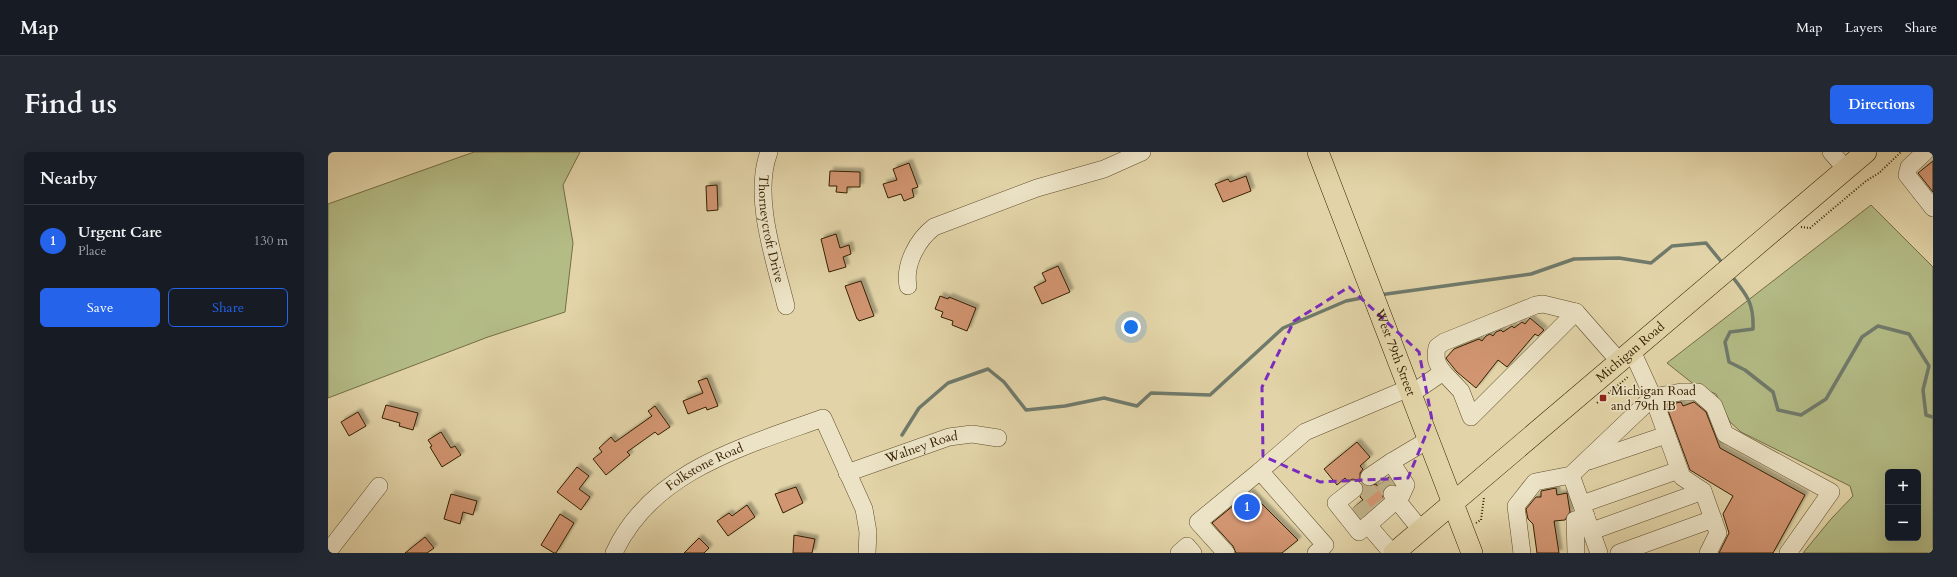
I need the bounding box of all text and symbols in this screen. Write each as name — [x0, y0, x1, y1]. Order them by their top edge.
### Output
text: Map — [20, 15, 59, 41]
text: Map — [1796, 18, 1823, 37]
text: Layers — [1845, 18, 1883, 37]
text: Share — [1905, 18, 1937, 37]
text: Find us — [24, 85, 117, 123]
button: Directions — [1830, 85, 1933, 124]
text: Nearby — [40, 167, 97, 190]
street label: Thorneycroft Drive — [754, 174, 789, 285]
text: Urgent Care — [78, 222, 162, 242]
text: 1 — [50, 232, 56, 250]
text: 130 m — [254, 232, 288, 250]
text: Place — [78, 242, 106, 260]
button: Save — [40, 288, 160, 327]
button: Share — [168, 288, 288, 327]
street label: West 79th Street — [1370, 306, 1420, 399]
your location — [1121, 317, 1141, 337]
street label: Michigan Road — [1592, 318, 1669, 387]
place label: Michigan Road and 79th IB — [1611, 382, 1696, 415]
marker: Michigan Road and 79th IB — [1598, 393, 1608, 403]
street label: Walney Road — [882, 427, 959, 468]
street label: Folkstone Road — [662, 439, 746, 495]
map controls — [1885, 469, 1921, 541]
button: + — [1885, 469, 1921, 505]
pin: 1 — [1234, 492, 1260, 522]
button: − — [1885, 505, 1921, 541]

